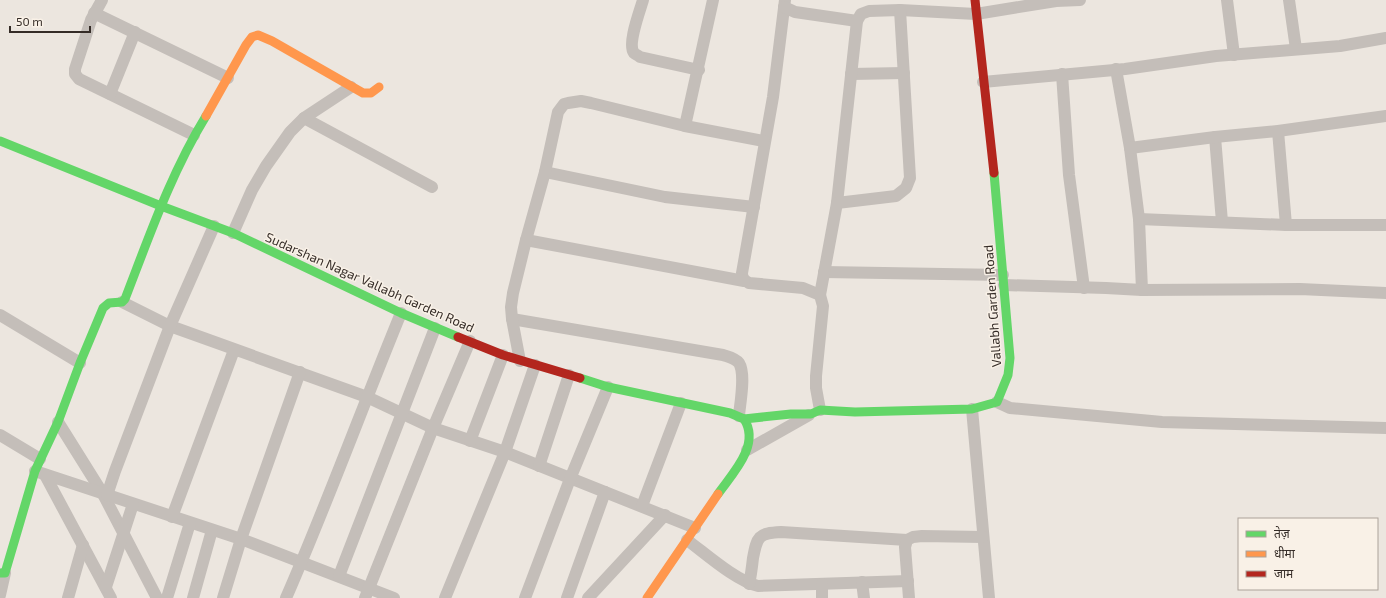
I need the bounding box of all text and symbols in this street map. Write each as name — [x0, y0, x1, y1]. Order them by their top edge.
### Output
scale bar — [10, 8, 90, 34]
text: 50 m — [16, 14, 43, 28]
street label: Sudarshan Nagar Vallabh Garden Road — [263, 229, 477, 335]
street label: Vallabh Garden Road — [980, 244, 1004, 368]
legend — [1238, 518, 1378, 590]
text: तेज़ — [1274, 526, 1291, 540]
text: धीमा — [1274, 546, 1296, 560]
text: जाम — [1274, 566, 1294, 580]

